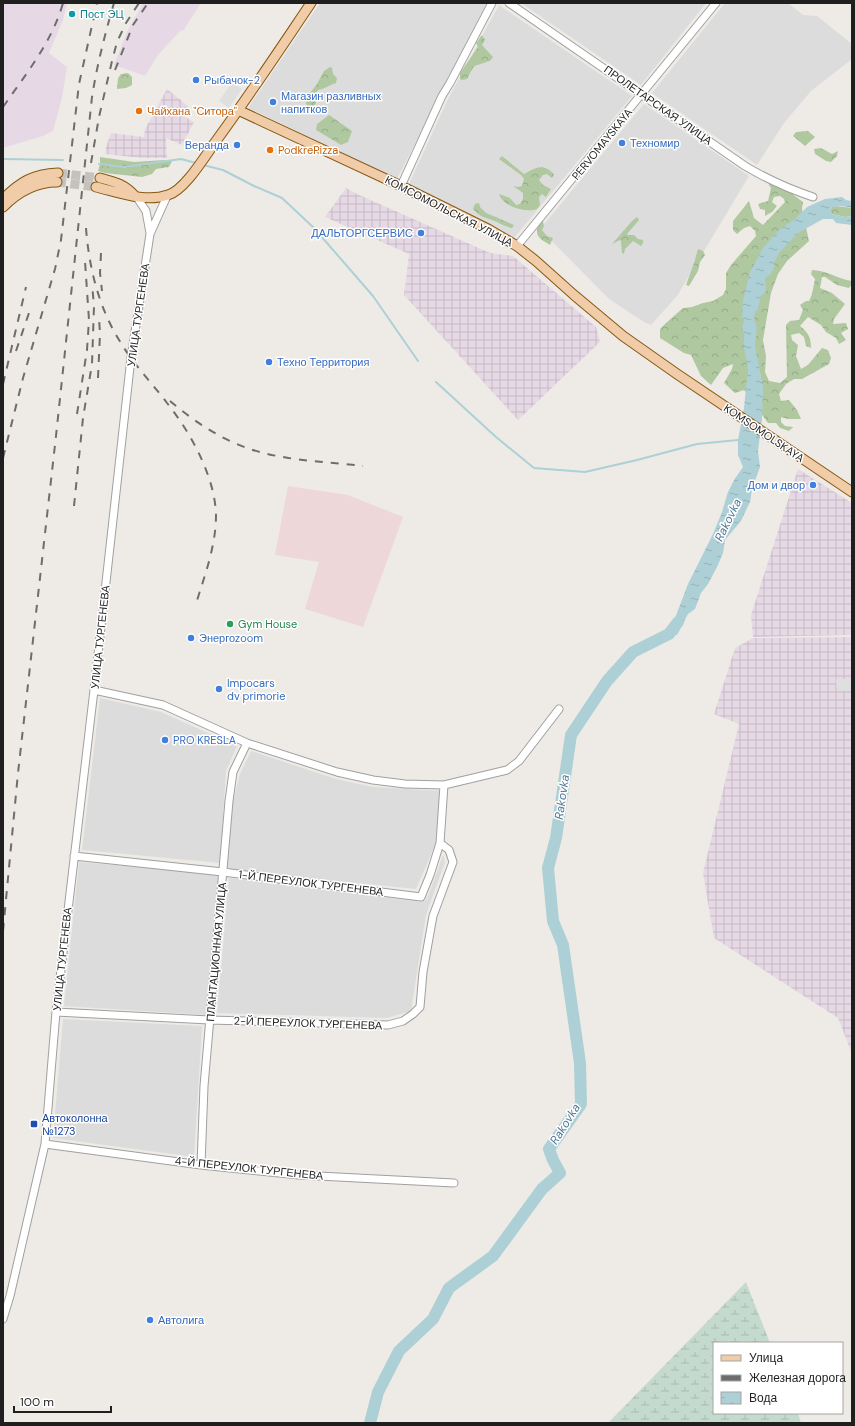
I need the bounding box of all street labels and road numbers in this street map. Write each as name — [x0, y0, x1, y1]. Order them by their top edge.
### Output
street label: ПРОЛЕТАРСКАЯ УЛИЦА — [601, 62, 715, 148]
street label: PERVOMAYSKAYA — [569, 105, 635, 183]
street label: КОМСОМОЛЬСКАЯ УЛИЦА — [383, 173, 516, 250]
street label: УЛИЦА ТУРГЕНЕВА — [124, 262, 152, 368]
street label: KOMSOMOLSKAYA — [721, 401, 807, 465]
street label: УЛИЦА ТУРГЕНЕВА — [88, 584, 112, 689]
street label: 1-Й ПЕРЕУЛОК ТУРГЕНЕВА — [238, 867, 385, 899]
street label: ПЛАНТАЦИОННАЯ УЛИЦА — [203, 881, 229, 1022]
street label: УЛИЦА ТУРГЕНЕВА — [50, 906, 74, 1011]
street label: 2-Й ПЕРЕУЛОК ТУРГЕНЕВА — [233, 1013, 383, 1033]
street label: 4-Й ПЕРЕУЛОК ТУРГЕНЕВА — [174, 1153, 324, 1183]

